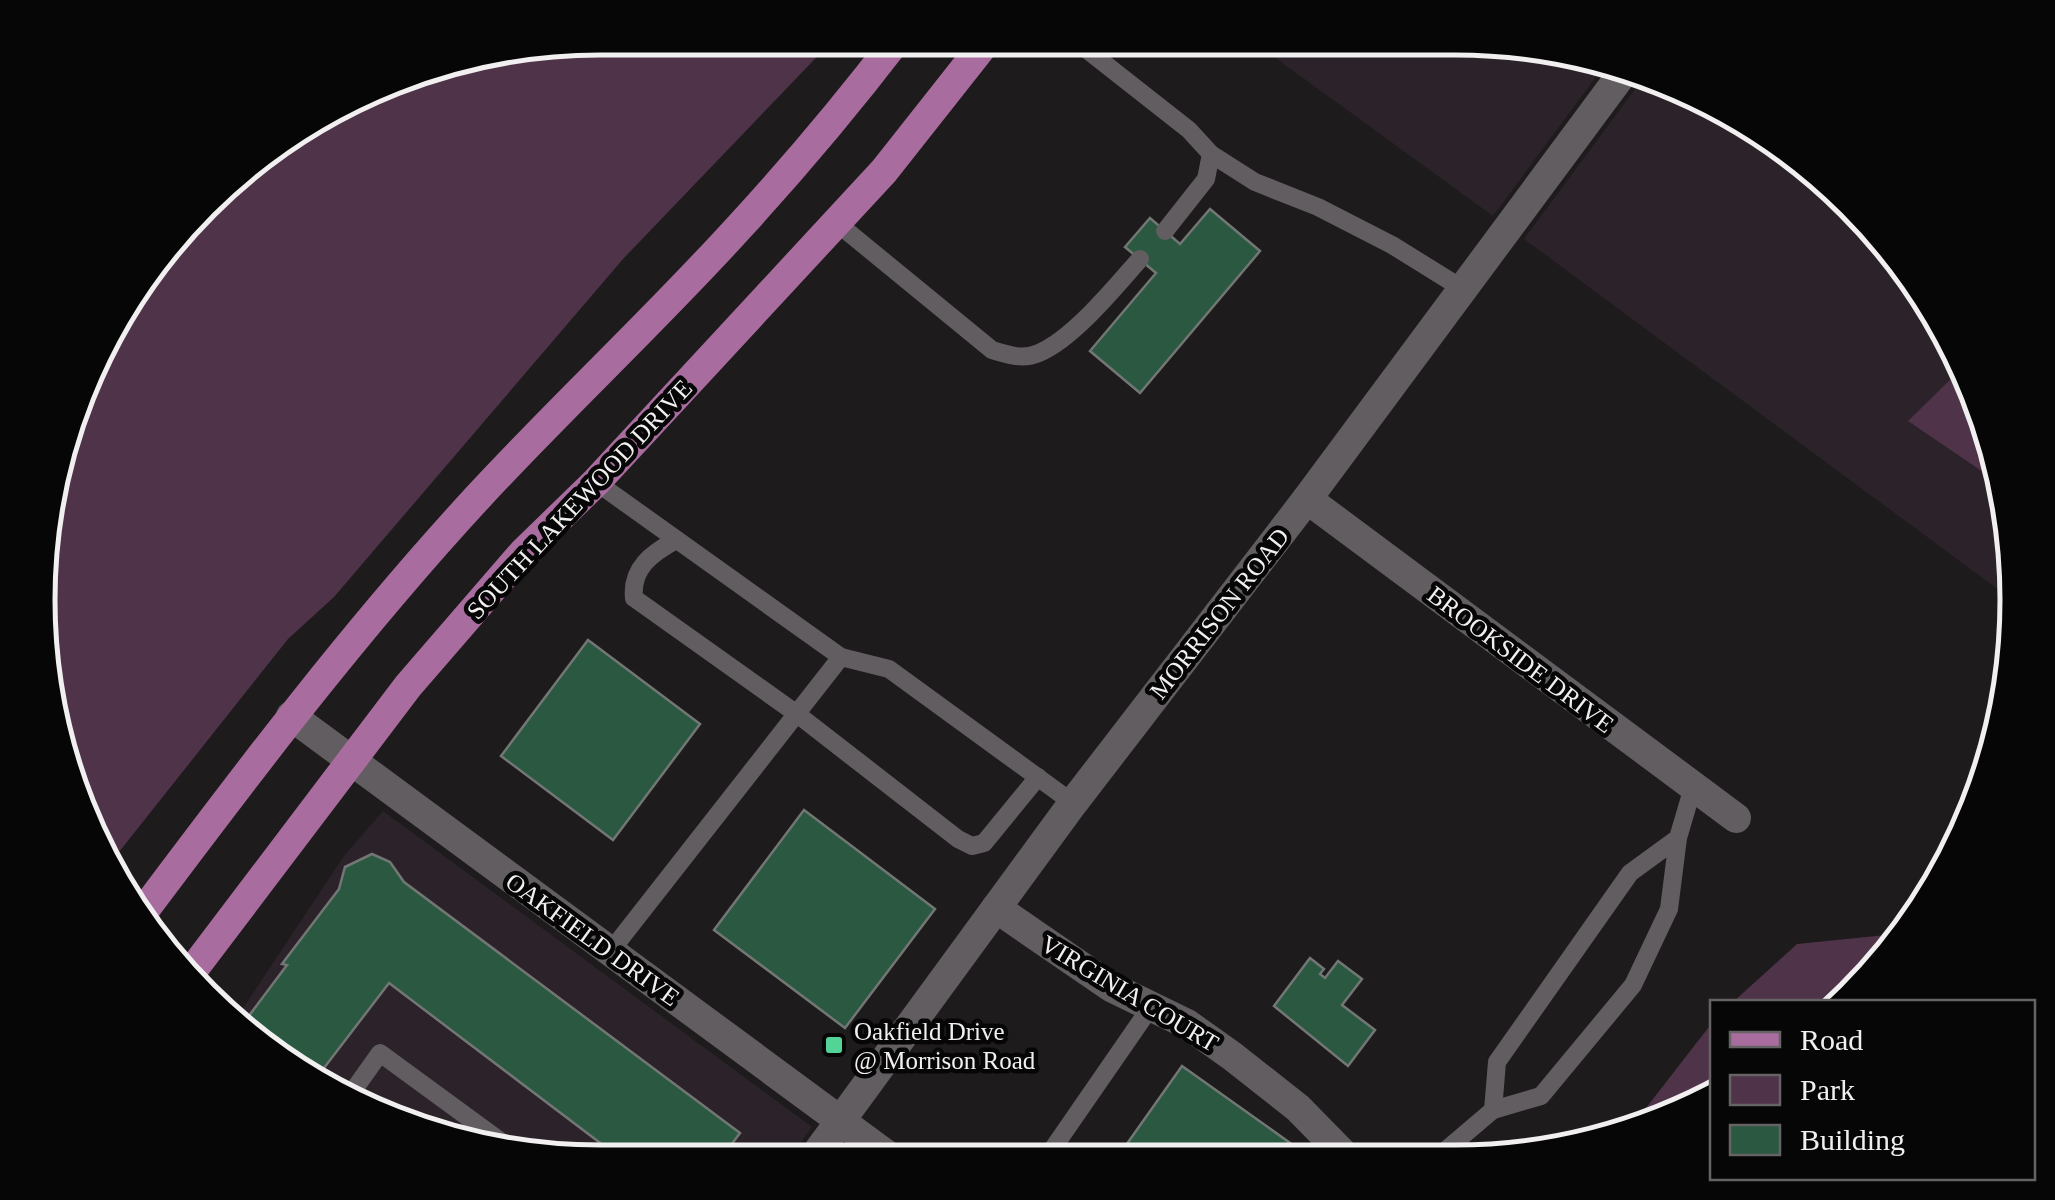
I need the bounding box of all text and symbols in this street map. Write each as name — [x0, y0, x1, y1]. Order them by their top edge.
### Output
street label: SOUTH LAKEWOOD DRIVE — [462, 374, 697, 624]
street label: MORRISON ROAD — [1144, 523, 1294, 704]
street label: BROOKSIDE DRIVE — [1422, 581, 1619, 738]
street label: OAKFIELD DRIVE — [501, 867, 685, 1011]
street label: VIRGINIA COURT — [1036, 930, 1223, 1057]
legend — [1710, 1000, 2035, 1180]
place label: Oakfield Drive @ Morrison Road — [854, 1018, 1036, 1075]
text: Road — [1800, 1023, 1863, 1056]
marker: Oakfield Drive @ Morrison Road — [823, 1034, 845, 1056]
text: Park — [1800, 1073, 1855, 1106]
text: Building — [1800, 1123, 1905, 1156]

